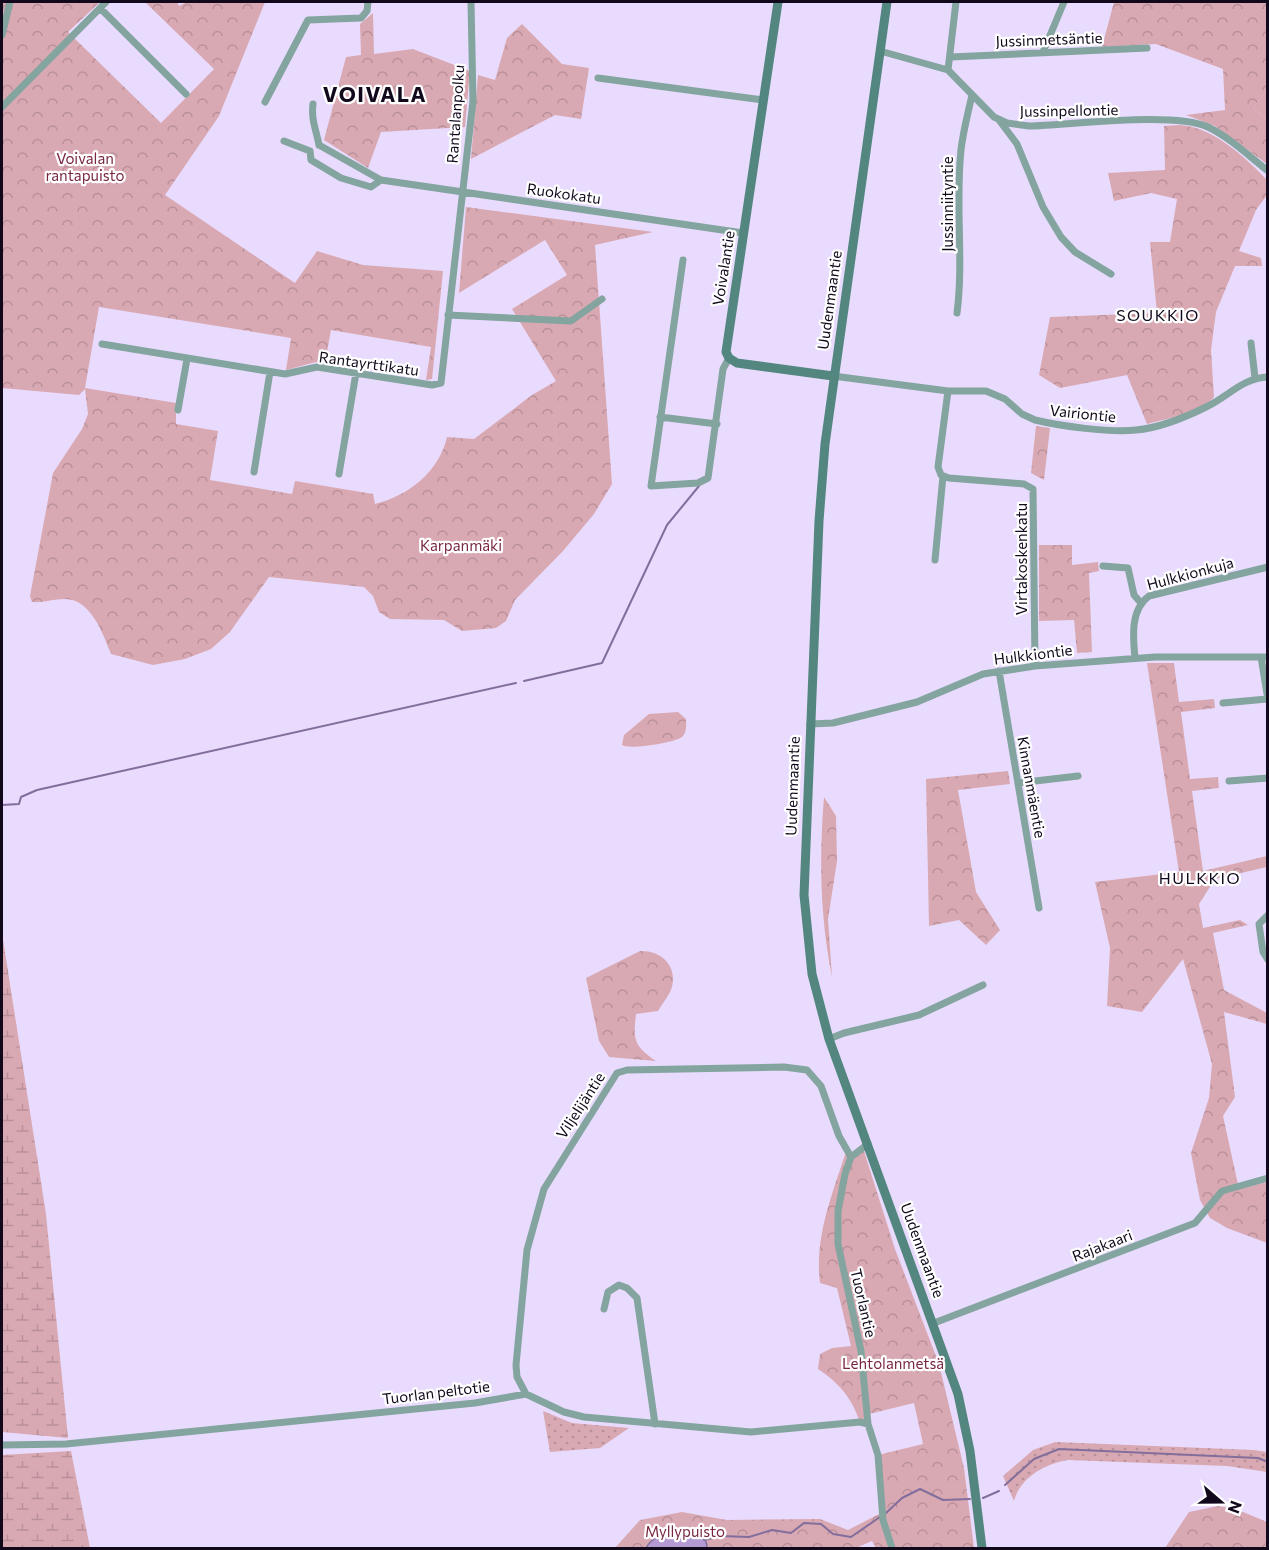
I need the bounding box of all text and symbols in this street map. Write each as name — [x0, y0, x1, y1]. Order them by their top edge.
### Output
street label: Jussinmetsäntie — [995, 28, 1103, 50]
street label: Rantalanpolku — [443, 64, 467, 164]
district label: VOIVALA — [323, 81, 427, 106]
street label: Jussinpellontie — [1019, 100, 1119, 120]
park label: Voivalan rantapuisto — [45, 149, 125, 184]
street label: Jussinniityntie — [938, 156, 956, 252]
street label: Ruokokatu — [526, 179, 602, 207]
street label: Voivalantie — [708, 229, 738, 307]
street label: Uudenmaantie — [813, 249, 845, 351]
district label: SOUKKIO — [1116, 305, 1200, 324]
street label: Rantayrttikatu — [318, 347, 420, 379]
street label: Vairiontie — [1049, 401, 1117, 425]
street label: Virtakoskenkatu — [1012, 503, 1030, 615]
park label: Karpanmäki — [420, 536, 502, 554]
street label: Hulkkionkuja — [1145, 553, 1235, 593]
street label: Hulkkiontie — [993, 640, 1073, 668]
street label: Kinnanmäentie — [1014, 735, 1050, 839]
street label: Uudenmaantie — [781, 736, 803, 836]
district label: HULKKIO — [1159, 868, 1241, 887]
street label: Viljelijäntie — [552, 1068, 608, 1142]
street label: Uudenmaantie — [897, 1200, 949, 1300]
street label: Rajakaari — [1069, 1225, 1135, 1265]
street label: Tuorlantie — [847, 1267, 881, 1339]
park label: Lehtolanmetsä — [842, 1354, 944, 1372]
street label: Tuorlan peltotie — [381, 1376, 491, 1408]
north arrow — [1191, 1472, 1251, 1532]
text: N — [1225, 1498, 1247, 1516]
park label: Myllypuisto — [645, 1522, 725, 1540]

